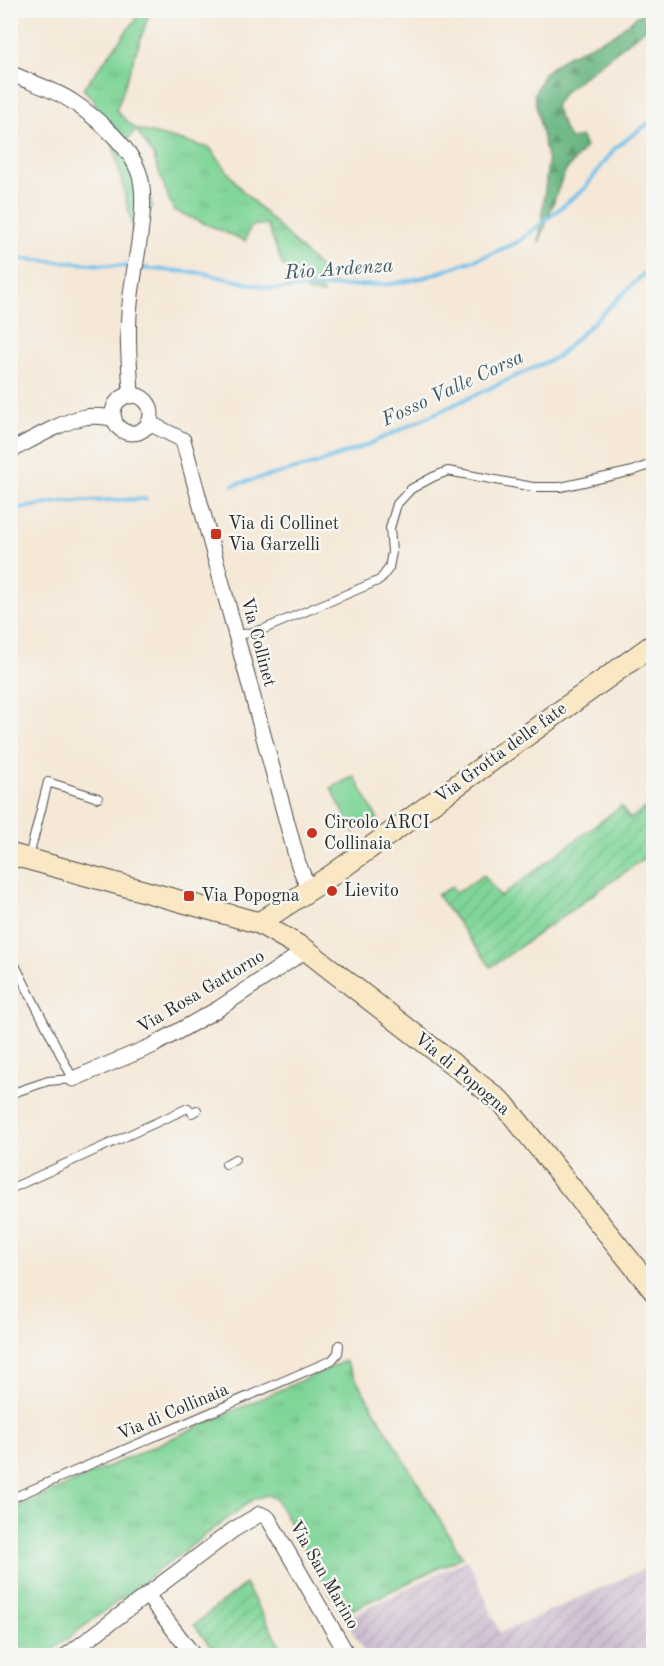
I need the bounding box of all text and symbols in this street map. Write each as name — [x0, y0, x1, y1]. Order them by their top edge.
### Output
water label: Rio Ardenza — [283, 256, 394, 284]
water label: Fosso Valle Corsa — [378, 347, 527, 431]
place label: Via di Collinet Via Garzelli — [228, 515, 339, 554]
marker: Via di Collinet Via Garzelli — [209, 527, 223, 541]
street label: Via Collinet — [237, 595, 279, 689]
street label: Via Grotta delle fate — [432, 699, 570, 807]
place label: Circolo ARCI Collinaia — [324, 814, 430, 853]
marker: Circolo ARCI Collinaia — [305, 826, 319, 840]
place label: Lievito — [344, 882, 399, 900]
marker: Lievito — [325, 884, 339, 898]
place label: Via Popogna — [201, 887, 300, 905]
marker: Via Popogna — [182, 889, 196, 903]
street label: Via Rosa Gattorno — [134, 947, 268, 1037]
street label: Via di Popogna — [411, 1029, 513, 1119]
street label: Via di Collinaia — [115, 1380, 231, 1444]
street label: Via San Marino — [286, 1518, 362, 1632]

